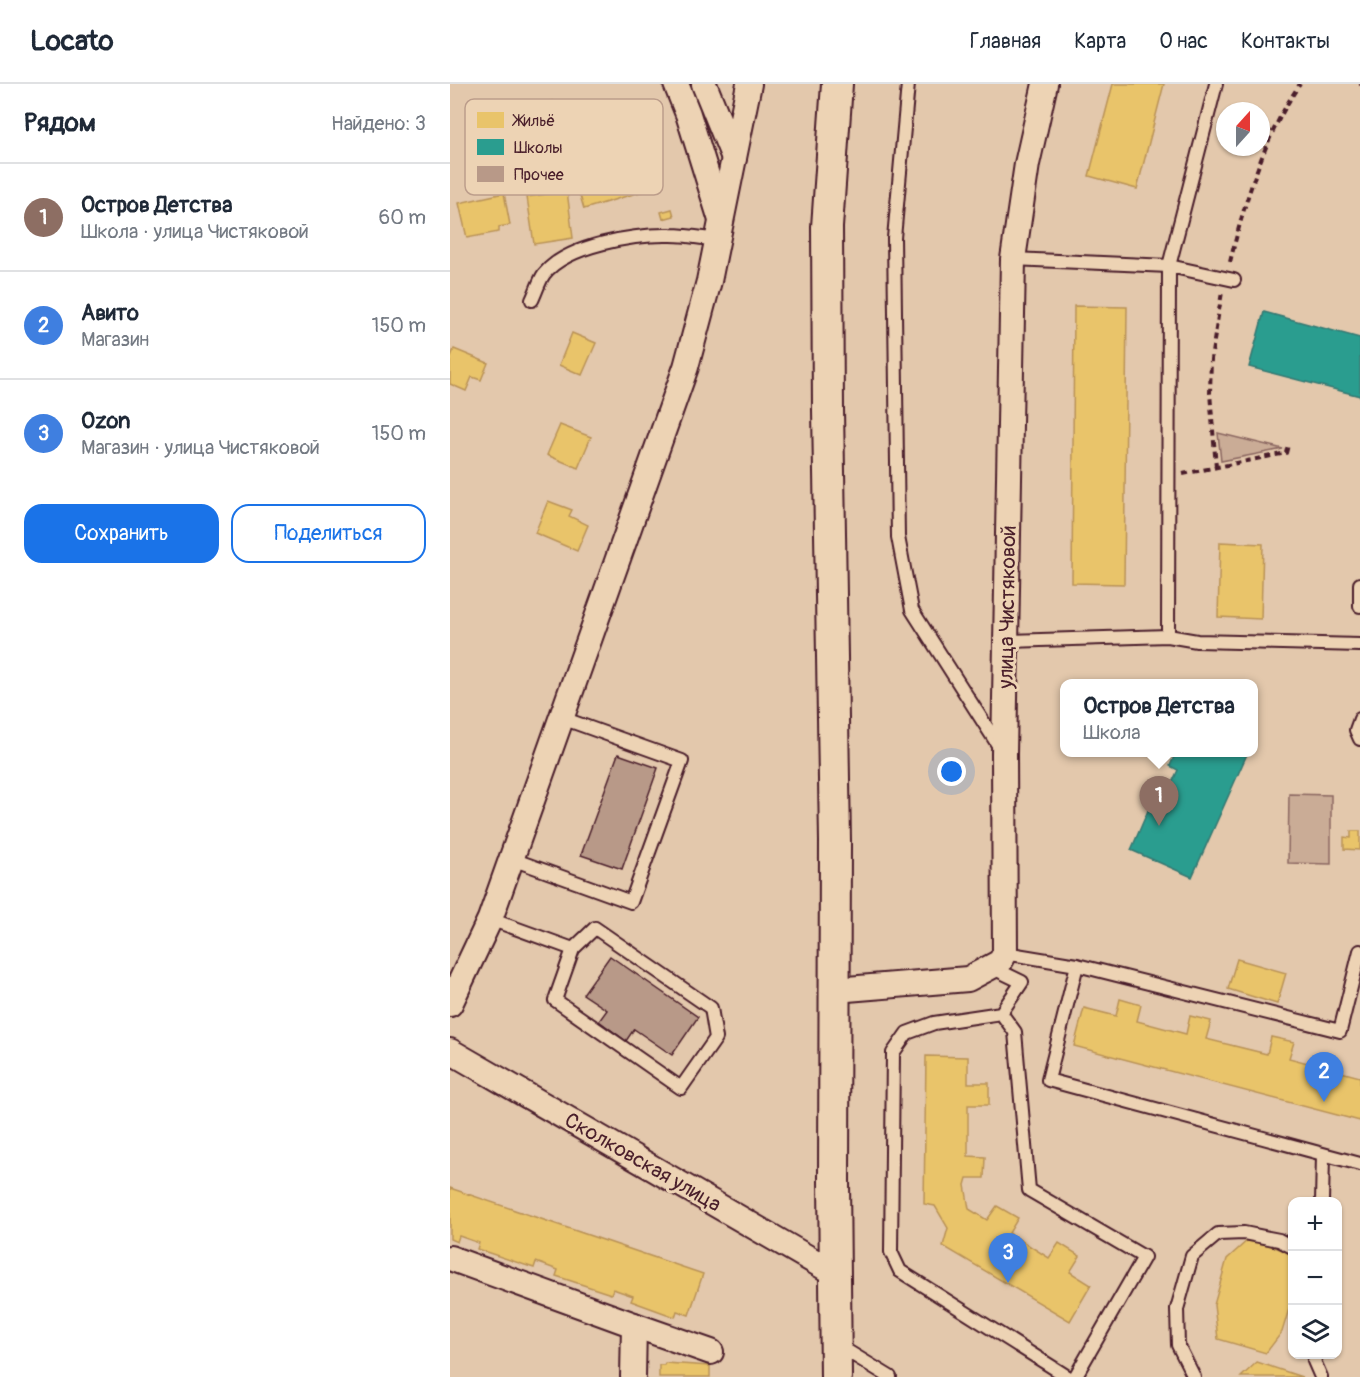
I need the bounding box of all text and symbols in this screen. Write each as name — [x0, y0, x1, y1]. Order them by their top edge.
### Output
text: Locato — [30, 24, 114, 59]
text: Главная — [970, 28, 1041, 55]
text: Карта — [1074, 28, 1126, 55]
text: О нас — [1159, 28, 1208, 55]
text: Контакты — [1241, 28, 1330, 55]
legend — [465, 99, 663, 195]
north arrow — [1216, 102, 1270, 156]
text: Рядом — [24, 107, 96, 139]
text: Найдено: 3 — [331, 111, 426, 136]
text: Жильё — [511, 111, 555, 131]
text: Школы — [514, 138, 563, 158]
text: Прочее — [514, 165, 564, 185]
text: Остров Детства — [81, 191, 232, 219]
text: 1 — [40, 205, 47, 230]
text: 60 m — [379, 205, 426, 230]
text: Школа · улица Чистяковой — [81, 219, 309, 244]
text: Авито — [81, 299, 139, 327]
text: 2 — [38, 313, 49, 338]
text: 150 m — [372, 313, 426, 338]
text: Магазин — [81, 327, 149, 352]
text: Ozon — [81, 407, 130, 435]
text: 3 — [38, 421, 49, 446]
text: 150 m — [372, 421, 426, 446]
text: Магазин · улица Чистяковой — [81, 435, 320, 460]
button: Сохранить — [24, 504, 219, 563]
button: Поделиться — [231, 504, 426, 563]
street label: улица Чистяковой — [993, 525, 1022, 690]
popup — [1060, 679, 1258, 757]
text: Остров Детства — [1083, 692, 1235, 720]
text: Школа — [1083, 720, 1141, 745]
your location — [937, 757, 966, 786]
pin: 1 — [1140, 776, 1178, 826]
pin: 2 — [1304, 1052, 1344, 1102]
street label: Сколковская улица — [560, 1107, 726, 1218]
map controls — [1288, 1197, 1342, 1359]
button: + — [1288, 1197, 1342, 1251]
pin: 3 — [988, 1234, 1028, 1283]
button: − — [1288, 1251, 1342, 1305]
button: layers — [1288, 1305, 1342, 1359]

